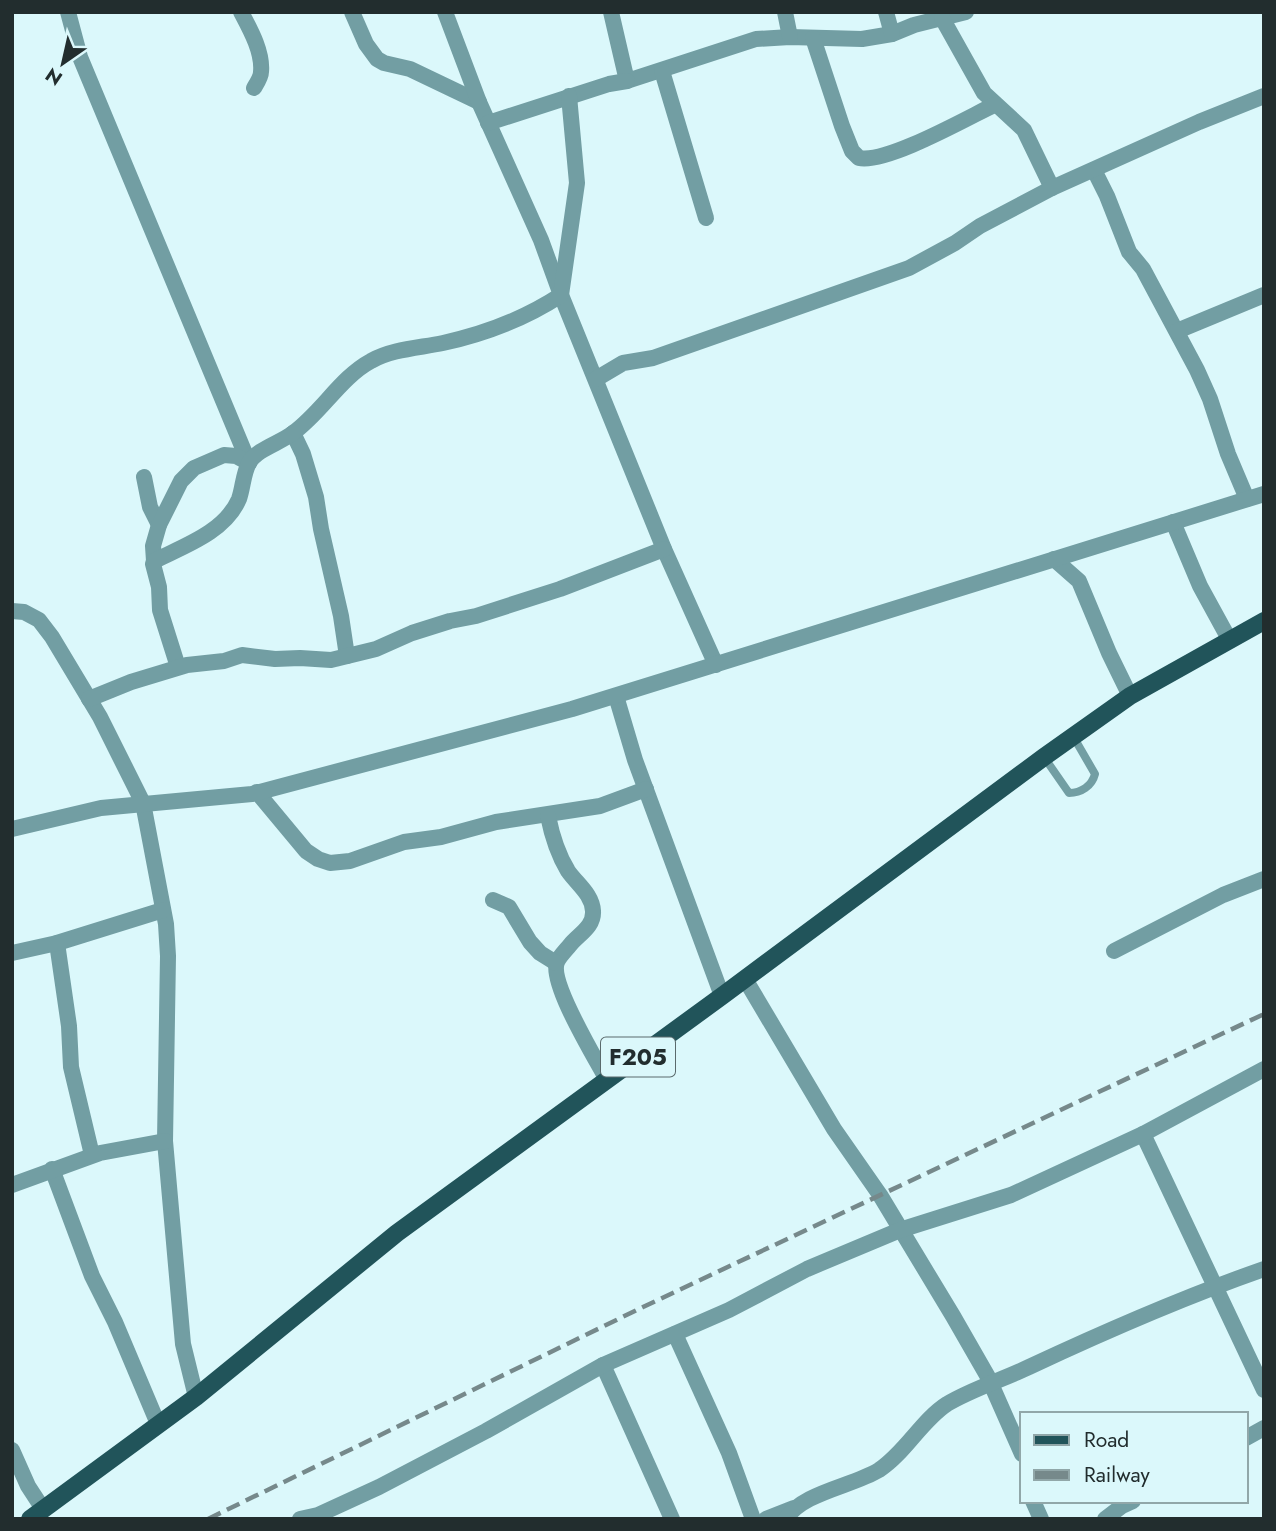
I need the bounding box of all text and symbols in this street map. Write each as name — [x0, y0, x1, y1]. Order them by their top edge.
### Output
north arrow — [28, 28, 98, 98]
text: N — [40, 61, 68, 92]
road number: F205 — [601, 1038, 675, 1076]
legend — [1020, 1412, 1248, 1503]
text: Road — [1084, 1425, 1129, 1455]
text: Railway — [1084, 1460, 1150, 1490]

